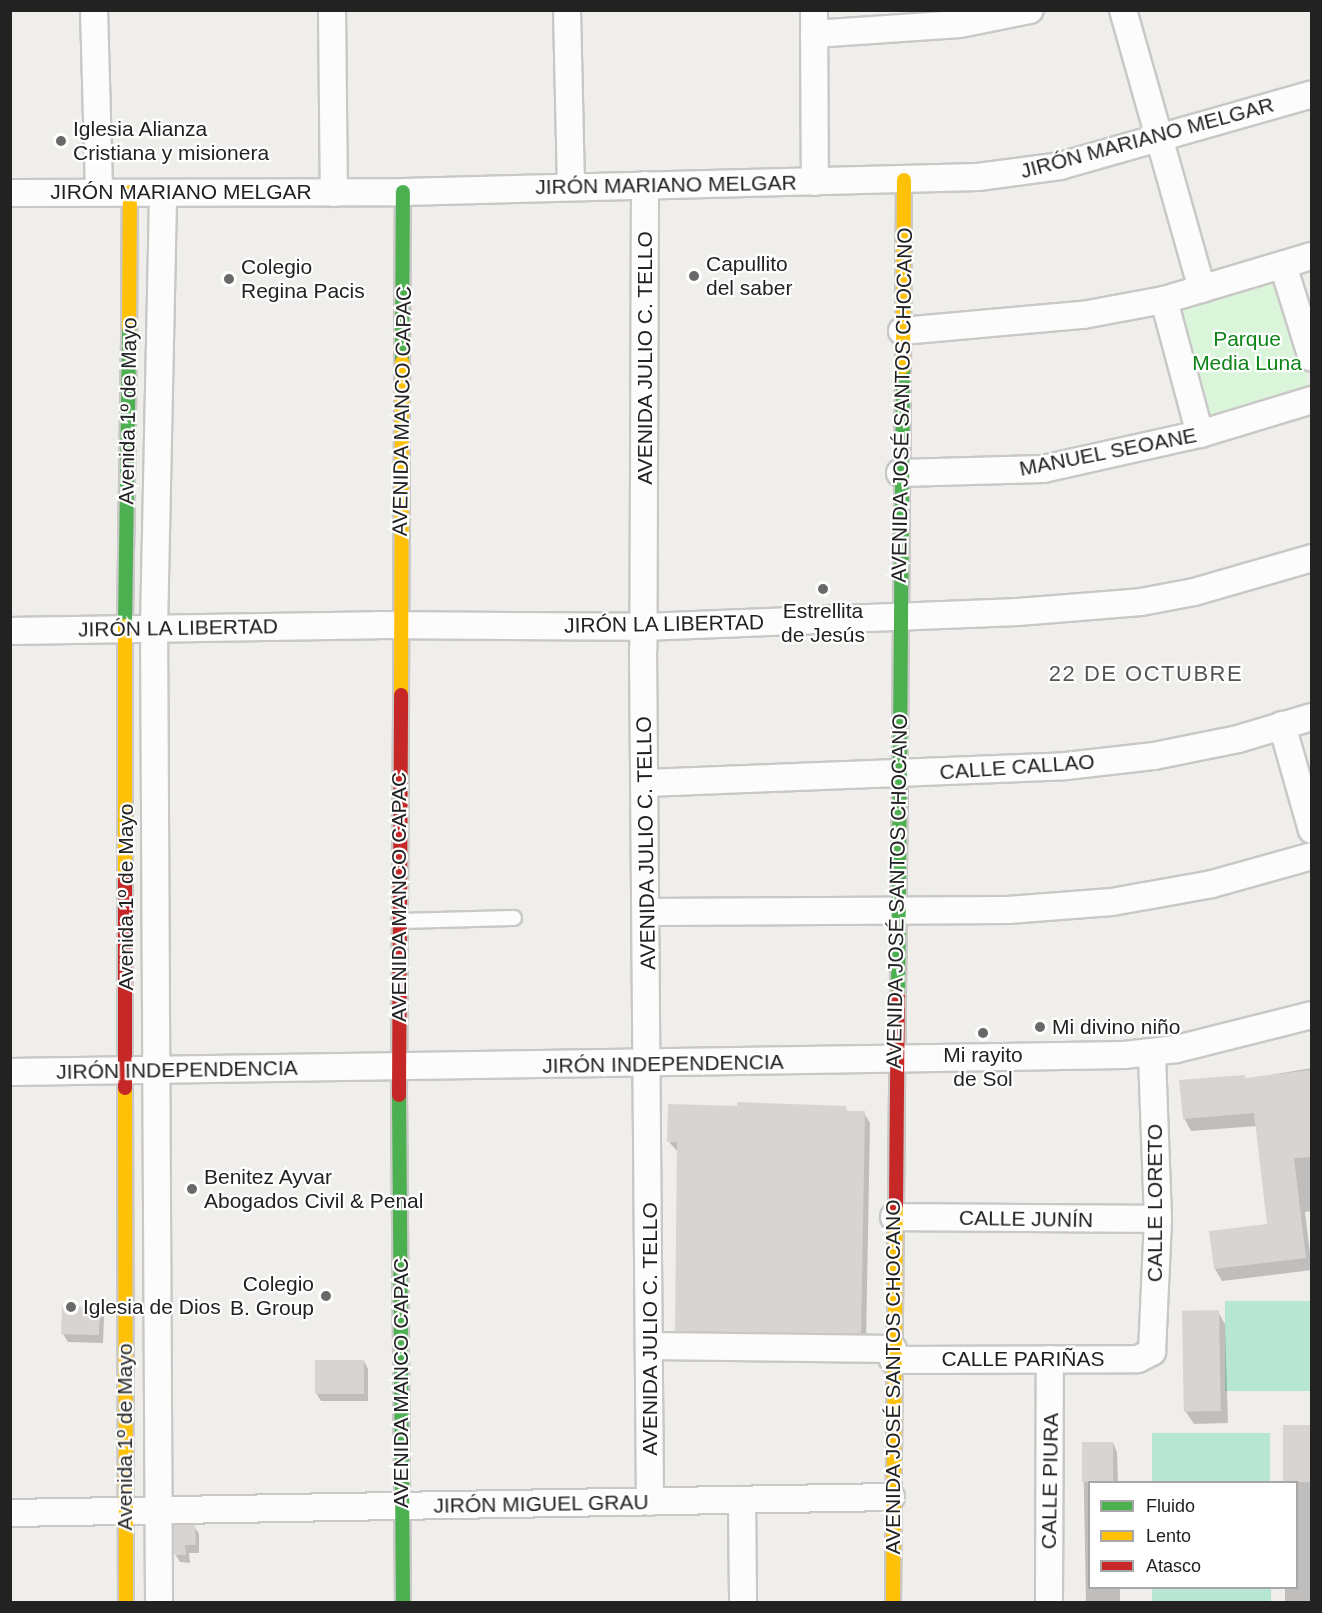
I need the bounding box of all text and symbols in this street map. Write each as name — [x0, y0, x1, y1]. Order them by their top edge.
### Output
street label: JIRÓN MARIANO MELGAR — [1018, 92, 1276, 184]
place label: Iglesia Alianza Cristiana y misionera — [73, 116, 269, 166]
marker: Iglesia Alianza Cristiana y misionera — [54, 134, 68, 148]
street label: JIRÓN MARIANO MELGAR — [535, 170, 797, 200]
street label: JIRÓN MARIANO MELGAR — [50, 179, 312, 205]
street label: AVENIDA JOSÉ SANTOS CHOCANO — [886, 227, 918, 583]
street label: AVENIDA JULIO C. TELLO — [632, 230, 658, 486]
place label: Capullito del saber — [706, 251, 792, 301]
place label: Colegio Regina Pacis — [241, 254, 365, 304]
marker: Capullito del saber — [687, 269, 701, 283]
marker: Colegio Regina Pacis — [222, 272, 236, 286]
street label: AVENIDA MANCO CAPAC — [387, 285, 417, 537]
street label: Avenida 1º de Mayo — [114, 317, 142, 505]
park label: Parque Media Luna — [1192, 326, 1302, 376]
street label: MANUEL SEOANE — [1017, 422, 1199, 482]
marker: Estrellita de Jesús — [816, 582, 830, 596]
place label: Estrellita de Jesús — [781, 598, 865, 648]
street label: JIRÓN LA LIBERTAD — [563, 610, 765, 638]
street label: JIRÓN LA LIBERTAD — [77, 614, 279, 642]
district label: 22 DE OCTUBRE — [1049, 661, 1243, 687]
street label: AVENIDA JOSÉ SANTOS CHOCANO — [881, 713, 913, 1069]
street label: AVENIDA JULIO C. TELLO — [631, 715, 661, 971]
street label: CALLE CALLAO — [939, 749, 1095, 785]
street label: AVENIDA MANCO CAPAC — [386, 771, 412, 1023]
street label: Avenida 1º de Mayo — [113, 803, 139, 991]
place label: Mi divino niño — [1052, 1014, 1180, 1040]
marker: Mi divino niño — [1033, 1020, 1047, 1034]
marker: Mi rayito de Sol — [976, 1026, 990, 1040]
place label: Mi rayito de Sol — [943, 1042, 1023, 1092]
street label: JIRÓN INDEPENDENCIA — [542, 1049, 784, 1079]
street label: JIRÓN INDEPENDENCIA — [56, 1055, 298, 1085]
street label: CALLE LORETO — [1142, 1124, 1168, 1282]
place label: Benitez Ayvar Abogados Civil & Penal — [204, 1164, 423, 1214]
marker: Benitez Ayvar Abogados Civil & Penal — [185, 1182, 199, 1196]
street label: AVENIDA JOSÉ SANTOS CHOCANO — [880, 1199, 906, 1555]
street label: AVENIDA JULIO C. TELLO — [637, 1201, 663, 1457]
street label: CALLE JUNÍN — [959, 1205, 1093, 1233]
street label: AVENIDA MANCO CAPAC — [388, 1257, 414, 1509]
place label: Colegio B. Group — [230, 1271, 314, 1321]
marker: Colegio B. Group — [319, 1289, 333, 1303]
place label: Iglesia de Dios — [83, 1294, 221, 1320]
marker: Iglesia de Dios — [64, 1300, 78, 1314]
street label: Avenida 1º de Mayo — [112, 1343, 138, 1531]
street label: CALLE PARIÑAS — [941, 1346, 1105, 1372]
street label: CALLE PIURA — [1036, 1413, 1064, 1549]
legend — [1088, 1481, 1298, 1589]
street label: JIRÓN MIGUEL GRAU — [433, 1490, 649, 1518]
text: Fluido — [1146, 1496, 1195, 1516]
text: Lento — [1146, 1526, 1191, 1546]
text: Atasco — [1146, 1556, 1201, 1576]

